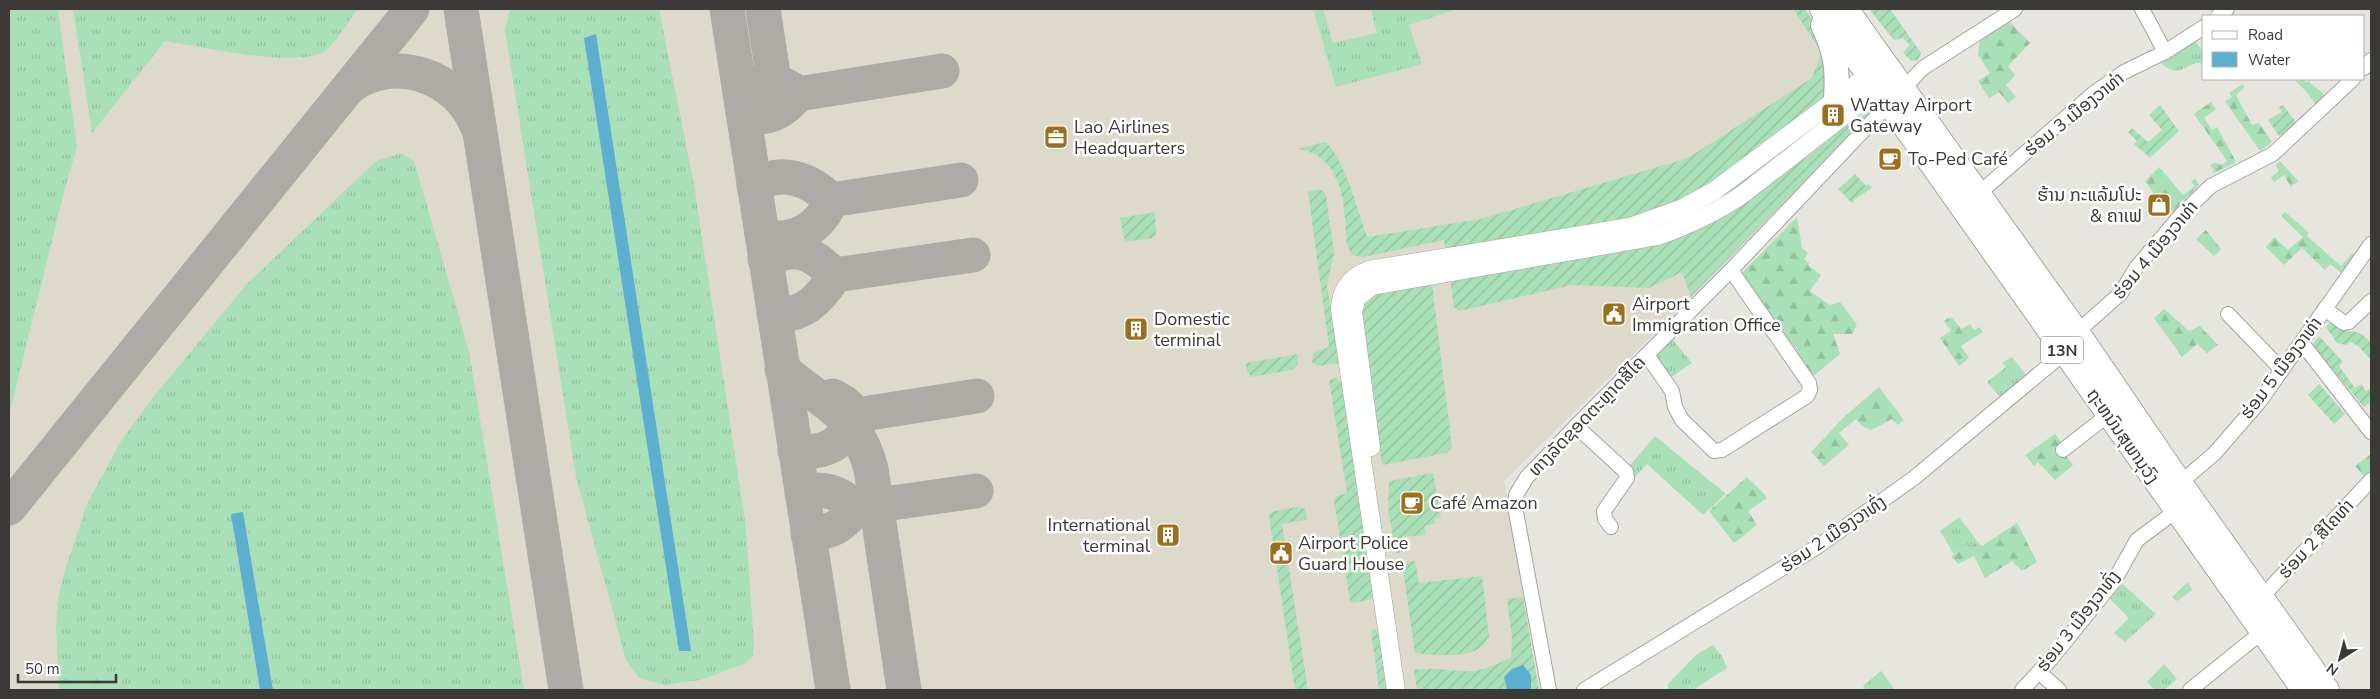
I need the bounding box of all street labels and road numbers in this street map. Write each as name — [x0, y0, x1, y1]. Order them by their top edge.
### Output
street label: ຮ່ອມ 3 ເມືອງວາທ່າ — [2019, 66, 2129, 162]
street label: ຮ່ອມ 4 ເມືອງວາທ່າ — [2107, 196, 2203, 304]
street label: ຮ່ອມ 5 ເມືອງວາທ່າ — [2235, 312, 2327, 424]
road number: 13N — [2041, 336, 2083, 364]
street label: ທາງລັດຊອດຕະຫຼາດສີໄຄ — [1523, 351, 1651, 481]
street label: ຖະຫນົນສຸພານຸວົງ — [2081, 383, 2165, 489]
street label: ຮ່ອມ 2 ເມືອງວາທົ່ງ — [1775, 489, 1891, 578]
street label: ຮ່ອມ 2 ສີໄຄທ່າ — [2273, 494, 2359, 584]
street label: ຮ່ອມ 3 ເມືອງວາທົ່ງ — [2030, 565, 2125, 677]

